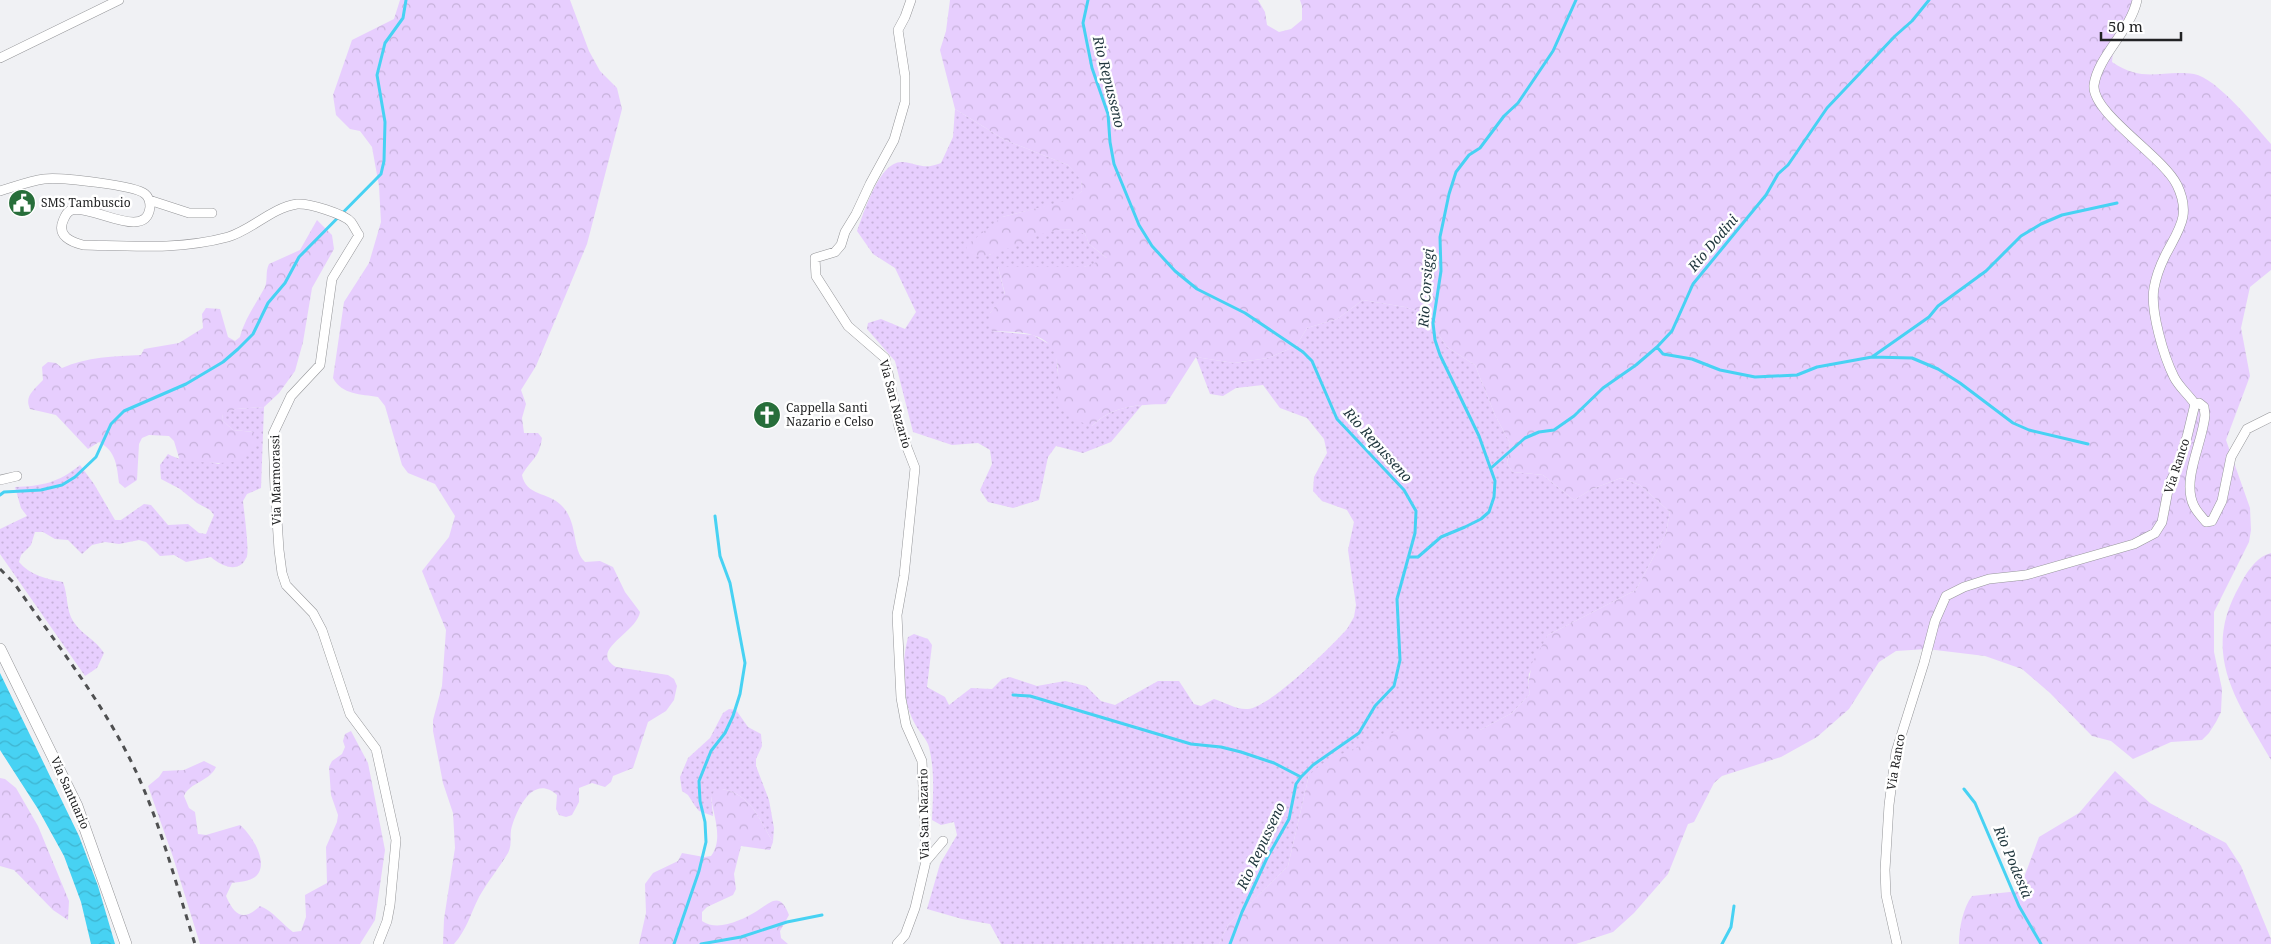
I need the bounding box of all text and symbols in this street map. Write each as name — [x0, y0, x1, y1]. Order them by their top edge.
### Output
scale bar — [2101, 10, 2181, 42]
text: 50 m — [2108, 16, 2143, 36]
water label: Rio Repusseno — [1089, 33, 1130, 130]
public building icon: SMS Tambuscio — [7, 188, 37, 218]
place label: SMS Tambuscio — [41, 194, 131, 211]
water label: Rio Dodini — [1683, 210, 1742, 276]
water label: Rio Corsiggi — [1413, 247, 1438, 329]
street label: Via San Nazario — [875, 358, 916, 450]
place label: Cappella Santi Nazario e Celso — [786, 399, 874, 430]
church icon: Cappella Santi Nazario e Celso — [752, 400, 782, 430]
water label: Rio Repusseno — [1339, 403, 1417, 486]
street label: Via Marmorassi — [266, 434, 285, 525]
street label: Via Ranco — [2160, 436, 2193, 496]
street label: Via Ranco — [1882, 732, 1909, 791]
street label: Via Santuario — [47, 754, 94, 832]
street label: Via San Nazario — [914, 768, 933, 860]
water label: Rio Repusseno — [1232, 799, 1289, 893]
water label: Rio Podestà — [1989, 822, 2038, 902]

